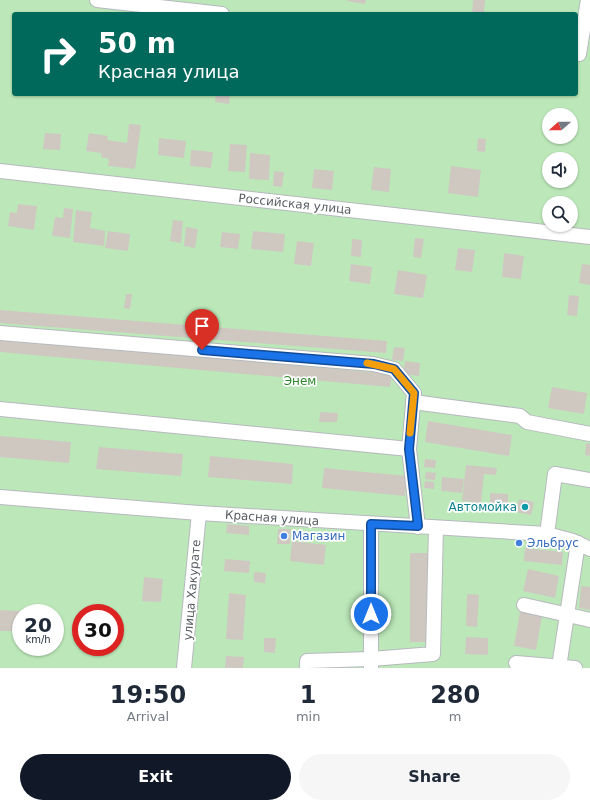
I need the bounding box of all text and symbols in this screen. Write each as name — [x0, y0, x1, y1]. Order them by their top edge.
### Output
text: 50 m — [98, 27, 176, 60]
icon: right — [32, 28, 84, 80]
text: Красная улица — [98, 61, 240, 82]
north arrow — [542, 108, 578, 144]
map controls — [542, 108, 578, 232]
button: sound — [542, 152, 578, 188]
street label: Российская улица — [238, 191, 352, 217]
button: search — [542, 196, 578, 232]
pin — [185, 309, 219, 350]
icon: arrive — [191, 315, 213, 337]
park label: Энем — [284, 374, 316, 388]
place label: Автомойка — [449, 500, 517, 514]
marker: Автомойка — [520, 502, 530, 512]
street label: Красная улица — [224, 508, 320, 528]
place label: Магазин — [292, 529, 345, 543]
marker: Магазин — [279, 531, 289, 541]
place label: Эльбрус — [527, 536, 579, 550]
marker: Эльбрус — [514, 538, 524, 548]
street label: улица Хакурате — [181, 539, 203, 641]
position arrow — [350, 593, 392, 635]
speed limit sign: 30 — [72, 604, 124, 656]
text: 20 — [24, 613, 52, 637]
text: km/h — [25, 634, 51, 645]
text: 19:50 — [110, 681, 186, 709]
text: 1 — [300, 681, 316, 709]
text: 280 — [430, 681, 480, 709]
text: Arrival — [127, 709, 169, 724]
text: min — [296, 709, 320, 724]
text: m — [449, 709, 462, 724]
button: Exit — [20, 754, 291, 800]
button: Share — [299, 754, 570, 800]

